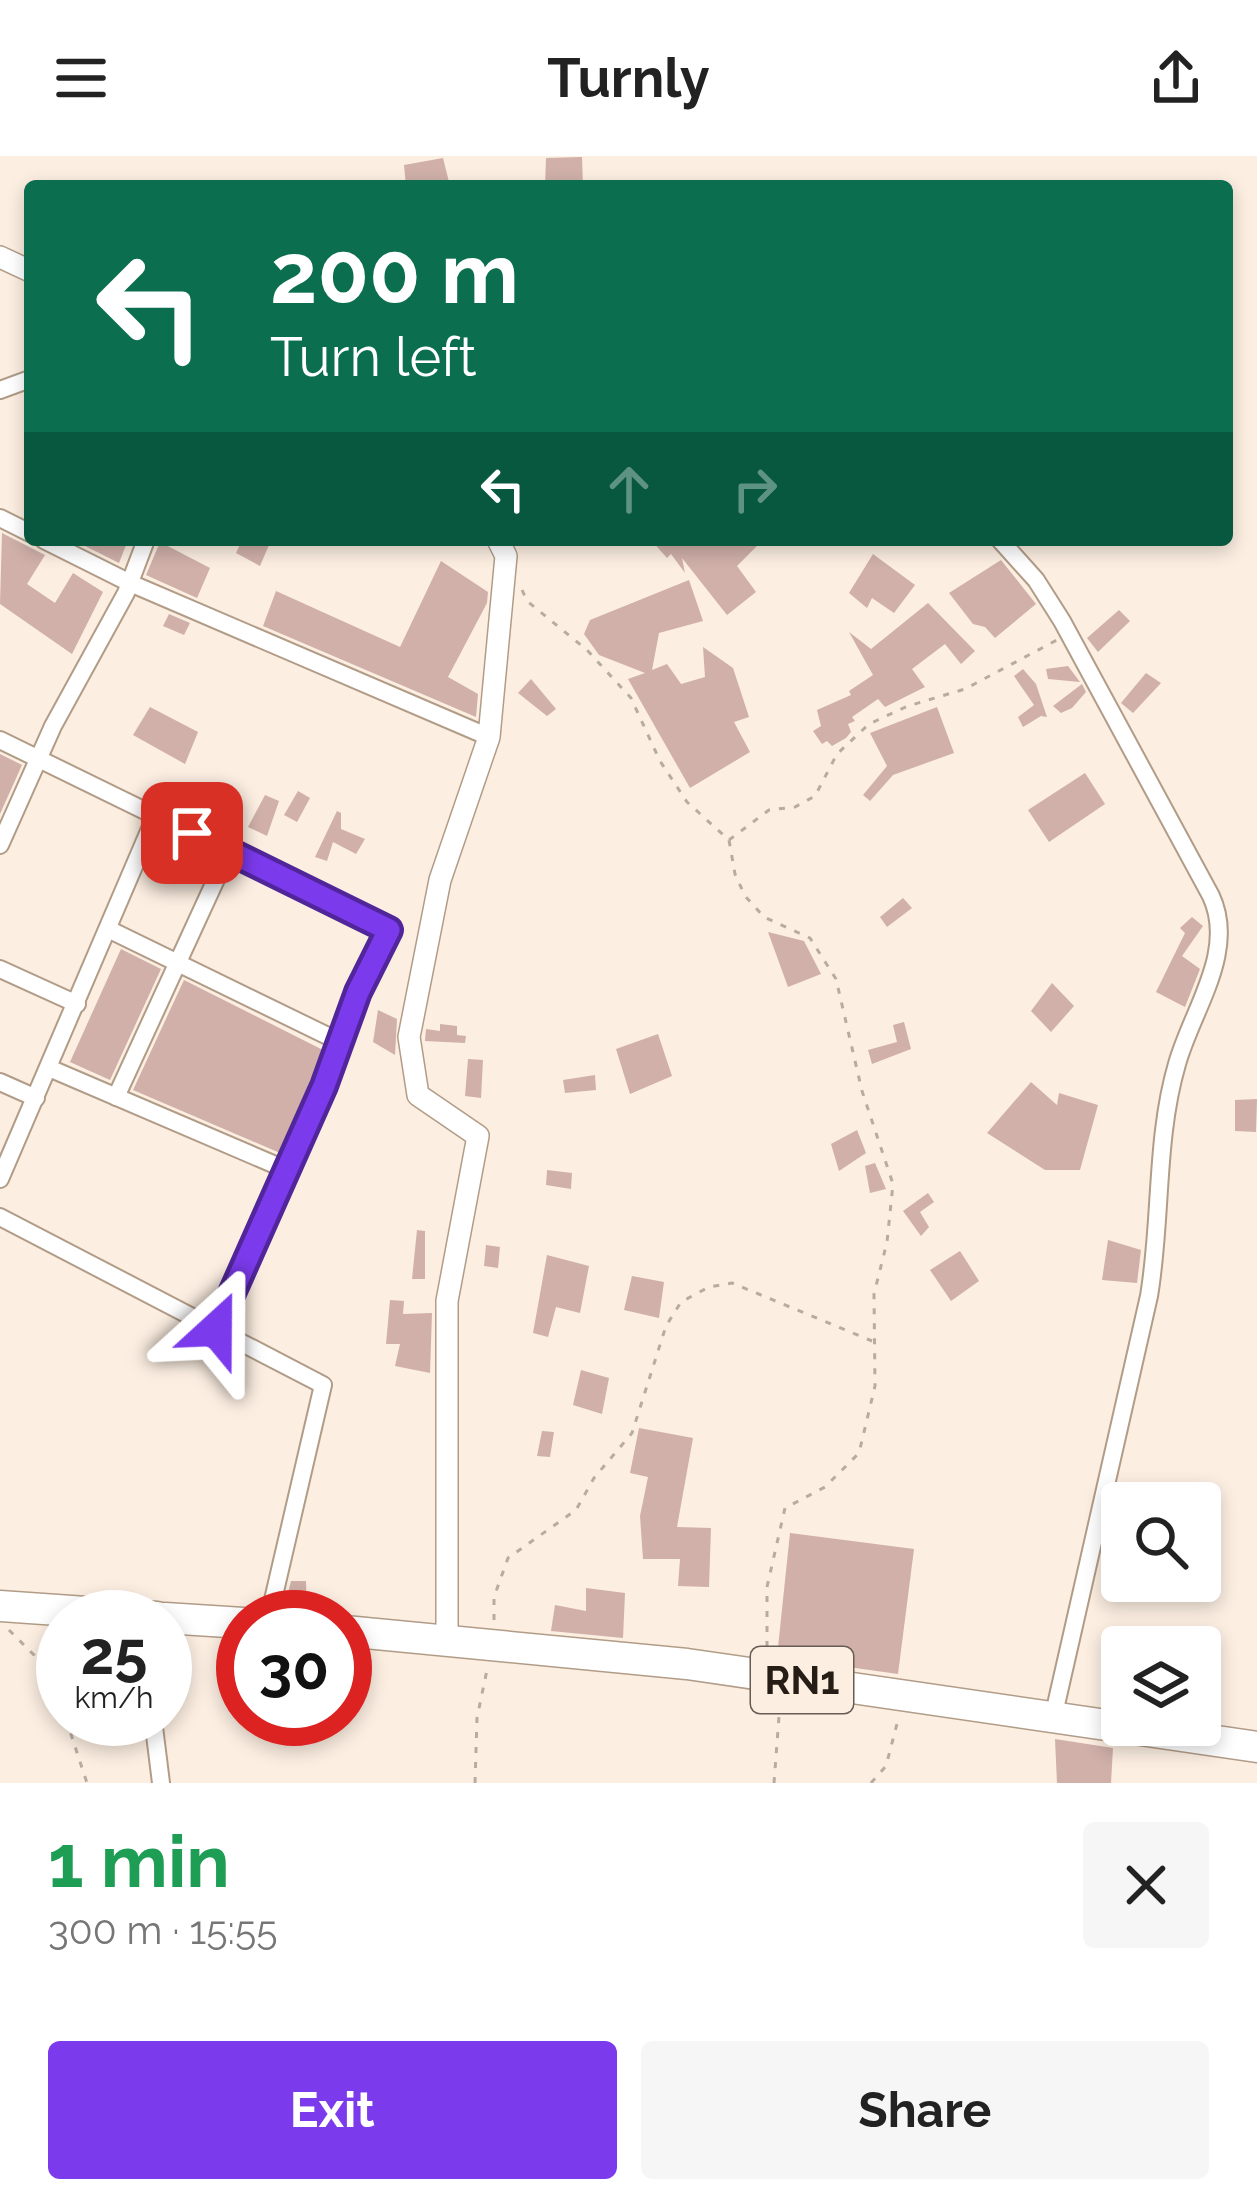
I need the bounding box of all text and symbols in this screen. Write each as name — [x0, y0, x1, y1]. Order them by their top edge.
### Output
icon: menu — [48, 45, 114, 111]
icon: share — [1143, 45, 1209, 111]
text: Turnly — [547, 46, 710, 110]
text: 200 m — [270, 224, 519, 323]
icon: left — [72, 228, 228, 384]
text: Turn left — [270, 325, 477, 389]
icon: left — [470, 456, 536, 522]
icon: ahead — [596, 456, 662, 522]
icon: right — [722, 456, 788, 522]
pin — [141, 782, 243, 884]
icon: arrive — [159, 800, 225, 866]
position arrow — [153, 1266, 279, 1392]
map controls — [1101, 1482, 1221, 1746]
button: search — [1101, 1482, 1221, 1602]
speed limit sign: 30 — [216, 1590, 372, 1746]
text: 25 — [80, 1618, 148, 1688]
button: layers — [1101, 1626, 1221, 1746]
road number: RN1 — [751, 1647, 853, 1713]
text: km/h — [74, 1680, 154, 1715]
text: 1 min — [48, 1819, 230, 1904]
button: close — [1083, 1822, 1209, 1948]
text: 300 m · 15:55 — [48, 1907, 277, 1953]
button: Exit — [48, 2041, 617, 2179]
button: Share — [641, 2041, 1209, 2179]

